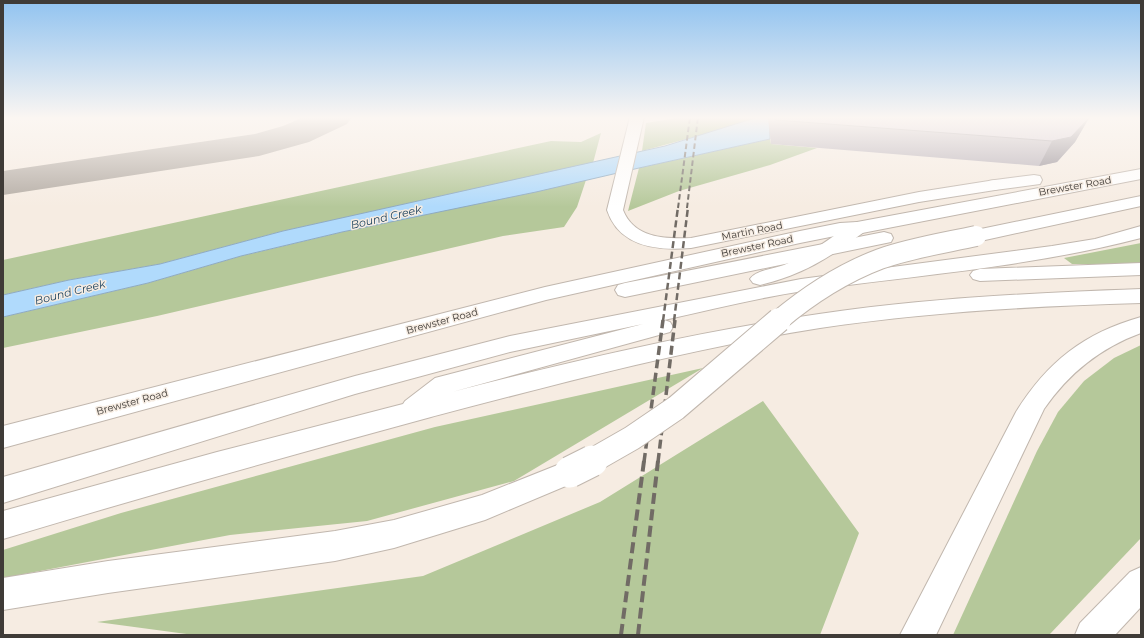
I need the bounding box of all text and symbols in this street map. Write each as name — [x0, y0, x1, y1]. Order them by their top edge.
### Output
street label: Brewster Road — [1038, 173, 1112, 199]
water label: Bound Creek — [349, 202, 423, 232]
street label: Martin Road — [720, 219, 784, 243]
street label: Brewster Road — [720, 232, 794, 260]
water label: Bound Creek — [33, 276, 107, 308]
street label: Brewster Road — [405, 305, 479, 337]
street label: Brewster Road — [95, 386, 169, 418]

